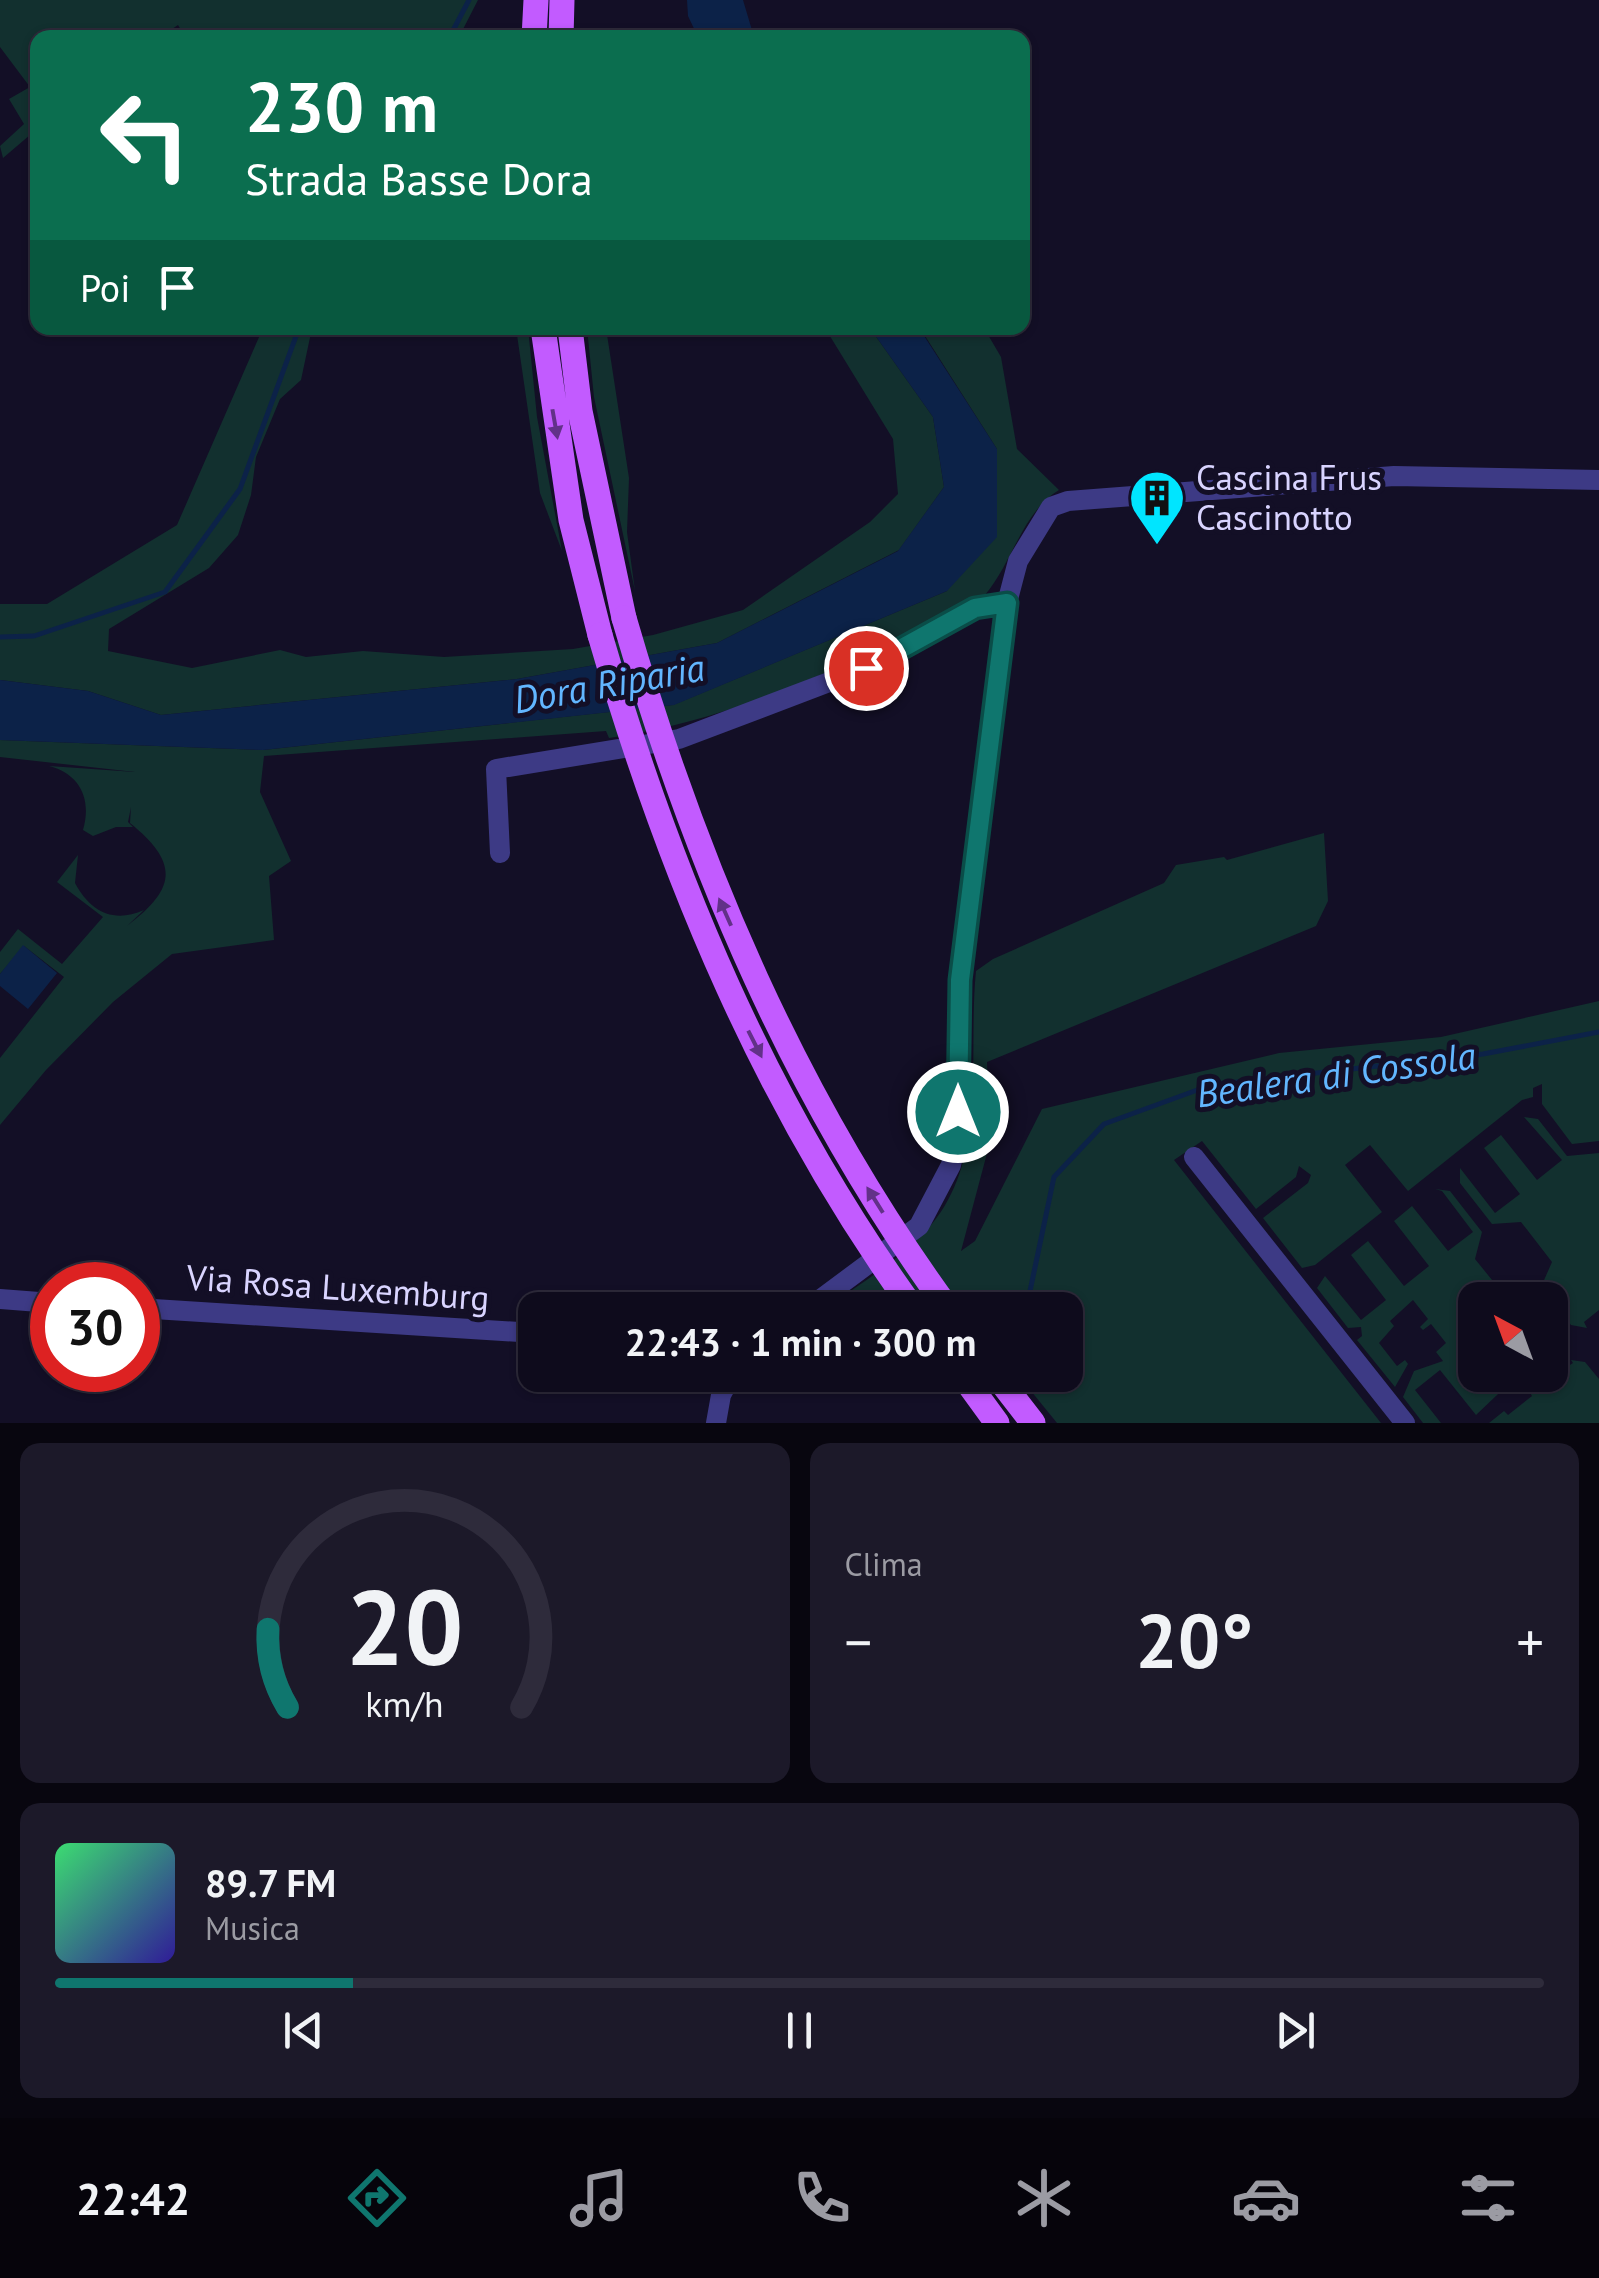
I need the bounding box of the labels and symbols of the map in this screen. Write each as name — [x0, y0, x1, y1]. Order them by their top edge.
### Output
one-way arrow — [548, 409, 563, 441]
place label: Cascina Frus Cascinotto — [1196, 454, 1382, 540]
building icon: Cascina Frus Cascinotto — [1127, 468, 1187, 547]
pin — [824, 626, 909, 711]
water label: Dora Riparia — [509, 642, 709, 723]
one-way arrow — [717, 897, 733, 927]
one-way arrow — [746, 1030, 763, 1059]
water label: Bealera di Cossola — [1193, 1030, 1479, 1117]
position arrow — [906, 1060, 1010, 1164]
one-way arrow — [867, 1186, 884, 1214]
street label: Via Rosa Luxemburg — [184, 1253, 491, 1321]
speed limit sign: 30 — [30, 1262, 160, 1392]
north arrow — [1458, 1282, 1568, 1392]

